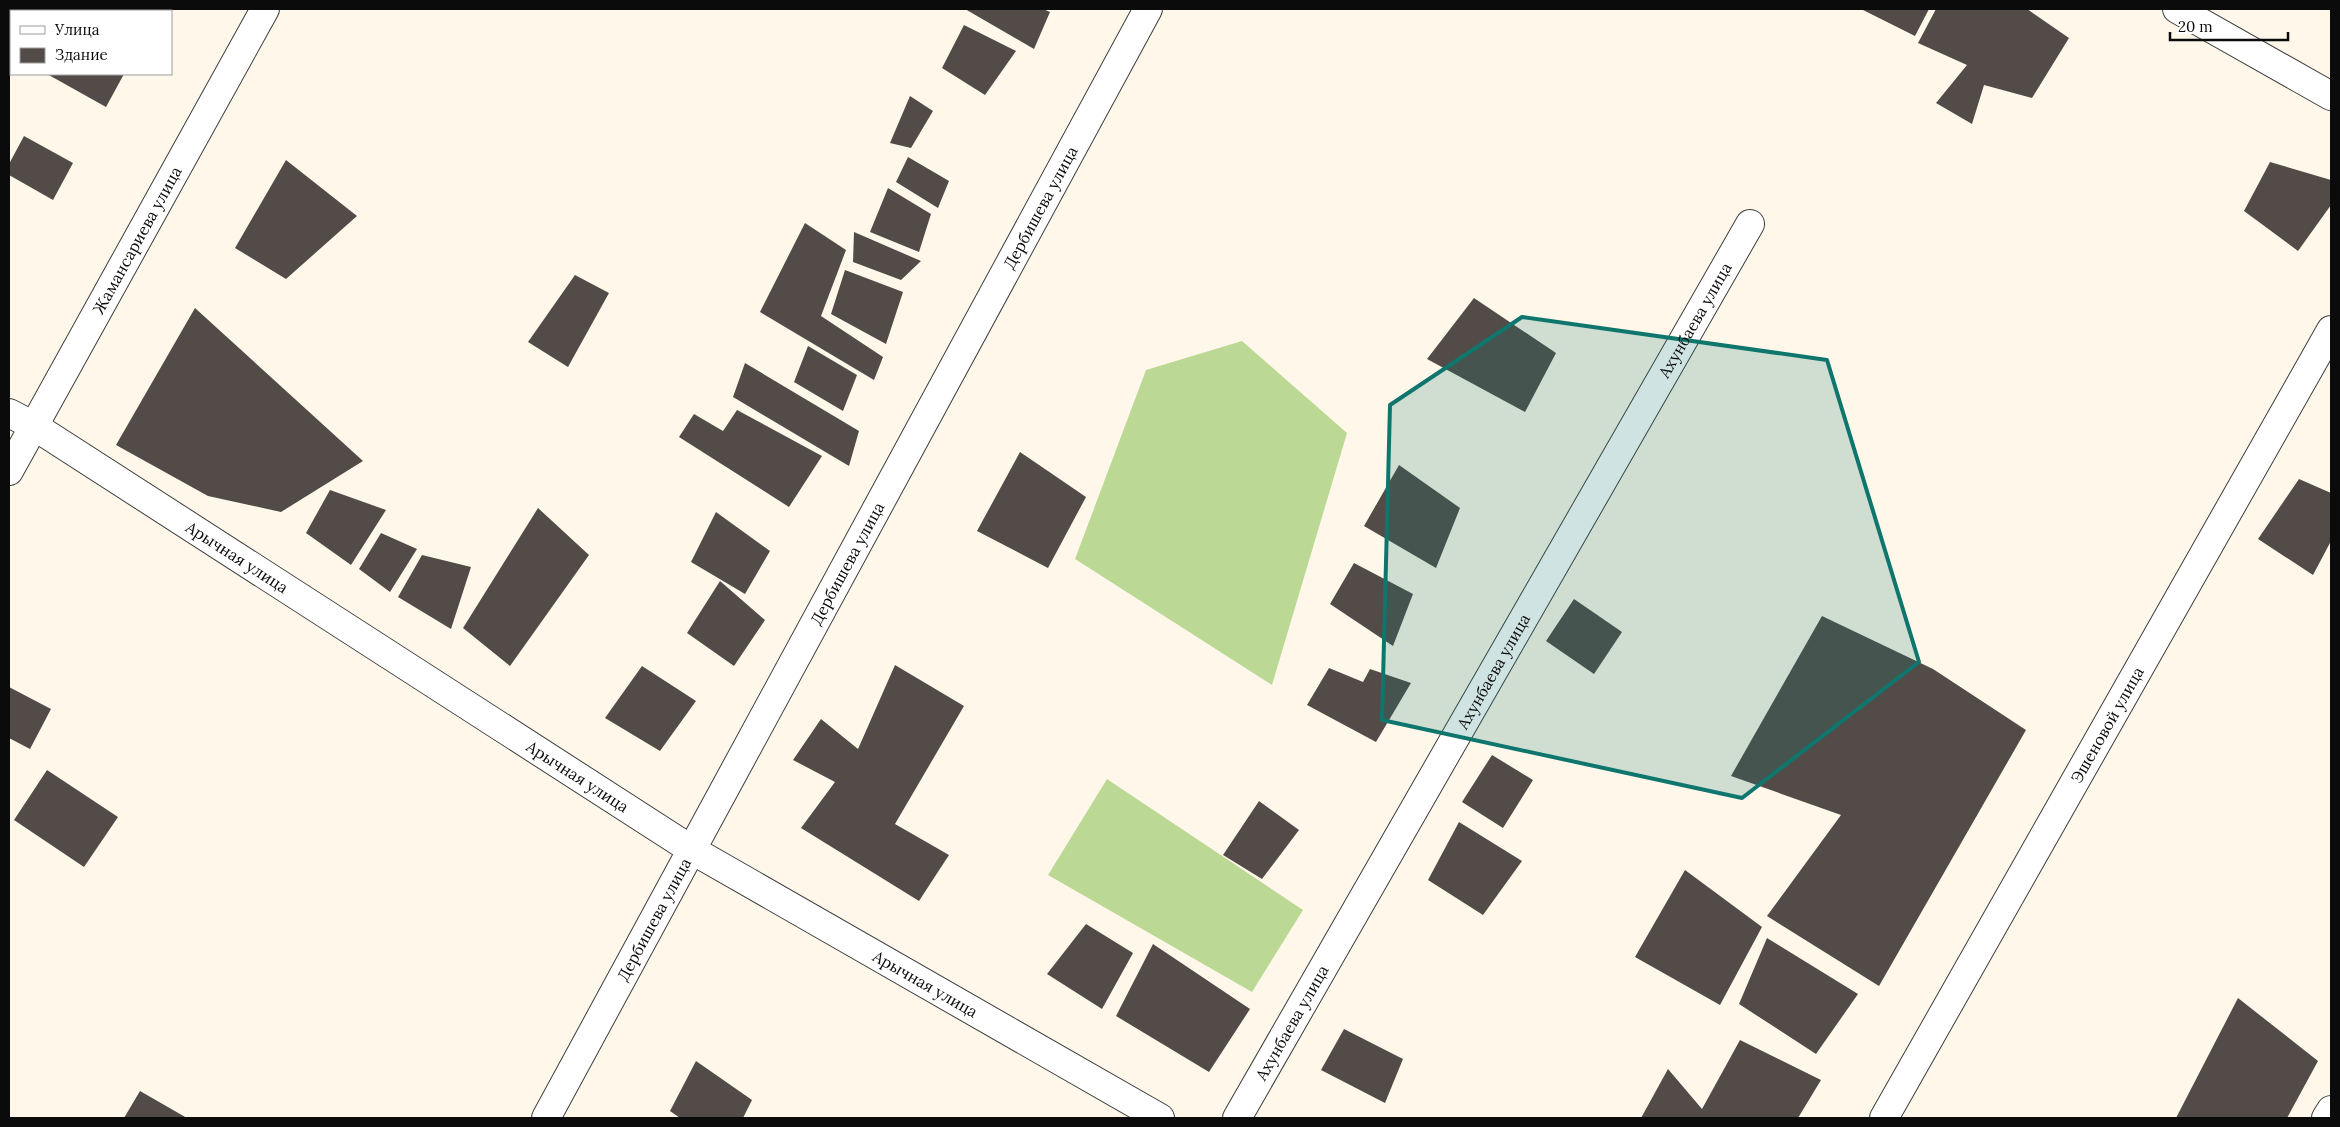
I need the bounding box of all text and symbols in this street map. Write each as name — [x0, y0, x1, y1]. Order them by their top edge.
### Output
legend — [10, 10, 172, 75]
scale bar — [2170, 10, 2288, 42]
text: 20 m — [2178, 17, 2213, 36]
text: Улица — [54, 20, 100, 39]
text: Здание — [55, 45, 108, 64]
street label: Дербишева улица — [999, 143, 1082, 272]
street label: Жамансариева улица — [88, 163, 186, 317]
street label: Ахунбаева улица — [1653, 259, 1736, 382]
street label: Дербишева улица — [806, 498, 888, 628]
street label: Арычная улица — [182, 516, 292, 597]
street label: Ахунбаева улица — [1452, 610, 1534, 733]
street label: Эшеновой улица — [2066, 663, 2148, 787]
street label: Арычная улица — [522, 736, 633, 817]
street label: Дербишева улица — [612, 854, 695, 984]
street label: Арычная улица — [869, 945, 981, 1022]
street label: Ахунбаева улица — [1250, 961, 1333, 1085]

